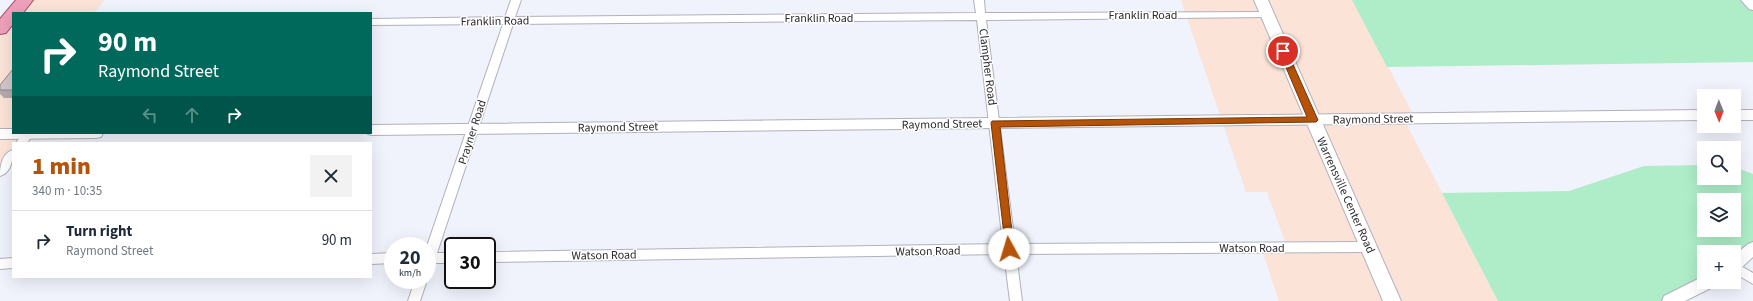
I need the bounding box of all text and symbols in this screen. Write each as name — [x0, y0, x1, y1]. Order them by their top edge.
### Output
street label: Franklin Road — [1109, 7, 1177, 24]
street label: Franklin Road — [785, 10, 853, 27]
street label: Franklin Road — [460, 12, 530, 31]
text: 90 m — [98, 22, 157, 62]
icon: right — [32, 28, 84, 80]
street label: Clampher Road — [974, 28, 1001, 106]
pin — [1266, 34, 1300, 68]
icon: arrive — [1272, 40, 1294, 62]
text: Raymond Street — [98, 59, 219, 84]
north arrow — [1697, 89, 1741, 133]
map controls — [1697, 89, 1741, 289]
street label: Prayner Road — [454, 98, 491, 167]
icon: left — [139, 104, 161, 126]
icon: ahead — [181, 104, 203, 126]
icon: right — [223, 104, 245, 126]
street label: Raymond Street — [1333, 110, 1413, 129]
street label: Raymond Street — [902, 115, 982, 134]
street label: Raymond Street — [578, 118, 658, 137]
street label: Warrensville Center Road — [1312, 134, 1379, 256]
button: search — [1697, 141, 1741, 185]
text: 1 min — [32, 149, 91, 184]
button: close — [310, 155, 352, 197]
text: 340 m · 10:35 — [32, 182, 102, 200]
button: layers — [1697, 193, 1741, 237]
text: Turn right — [66, 221, 132, 242]
position arrow — [988, 228, 1030, 270]
icon: right — [32, 230, 54, 252]
text: 90 m — [322, 230, 352, 251]
speed limit sign: 30 — [444, 237, 496, 289]
street label: Watson Road — [1219, 240, 1285, 257]
text: Raymond Street — [66, 242, 153, 260]
street label: Watson Road — [895, 242, 961, 261]
text: 20 — [399, 244, 421, 272]
button: + — [1697, 245, 1741, 289]
street label: Watson Road — [571, 246, 637, 265]
text: km/h — [399, 266, 421, 280]

